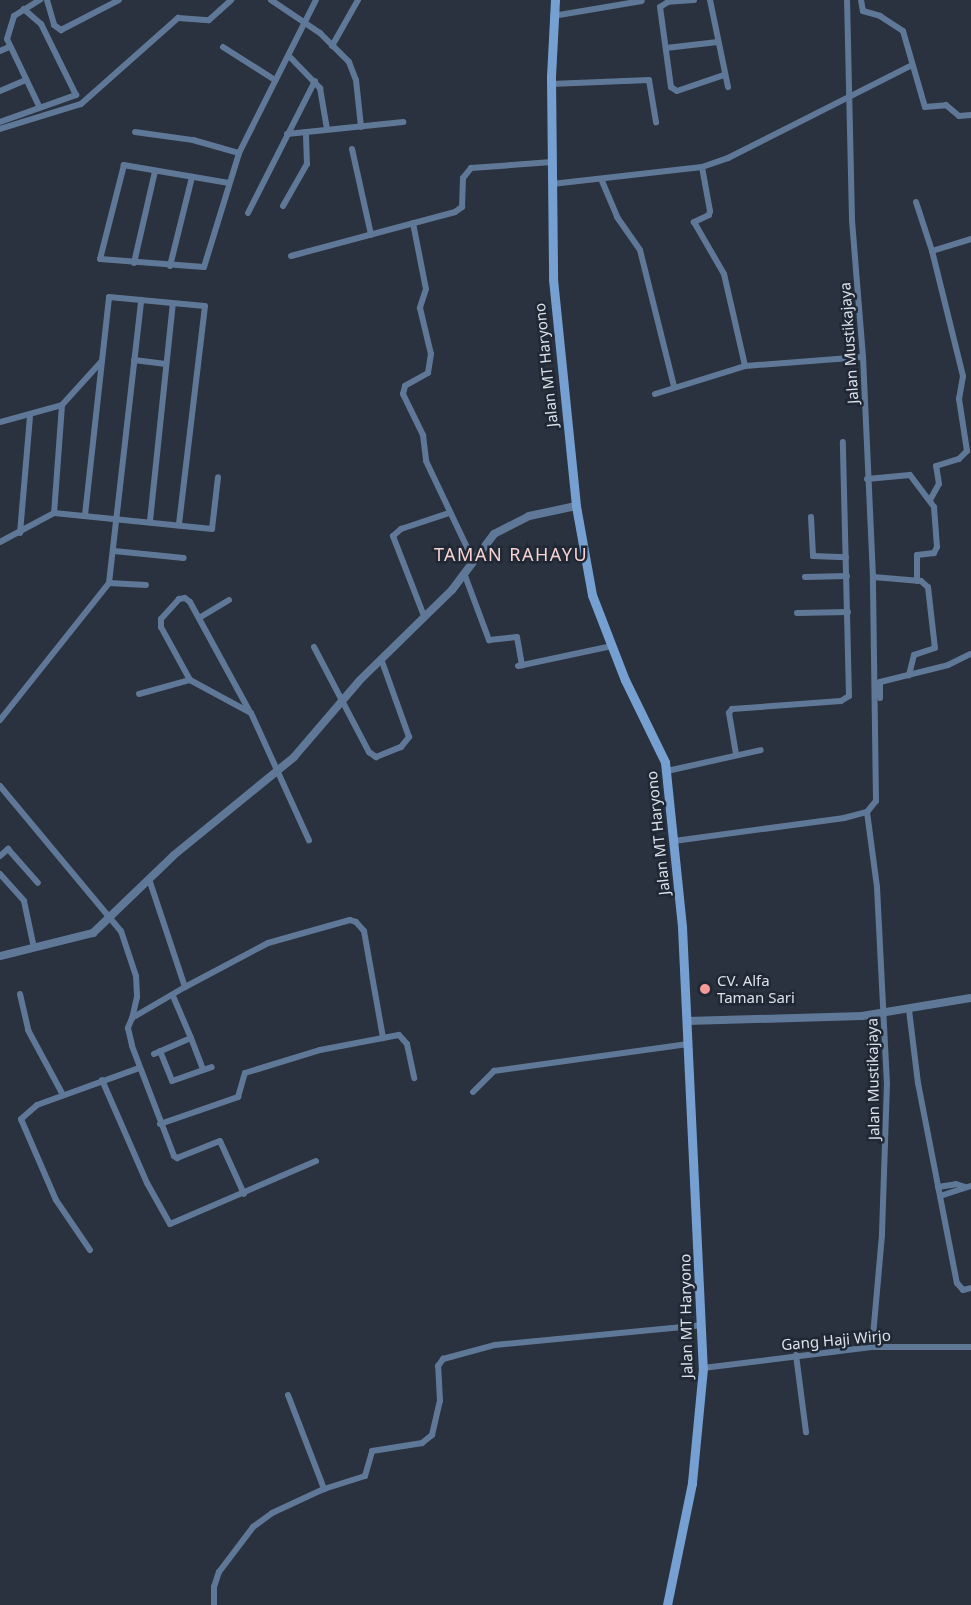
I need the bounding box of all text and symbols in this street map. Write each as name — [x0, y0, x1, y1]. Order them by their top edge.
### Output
street label: Jalan Mustikajaya — [836, 281, 862, 405]
street label: Jalan MT Haryono — [531, 302, 561, 428]
district label: TAMAN RAHAYU — [434, 543, 588, 565]
street label: Jalan MT Haryono — [643, 770, 673, 896]
place label: CV. Alfa Taman Sari — [717, 971, 795, 1006]
marker: CV. Alfa Taman Sari — [698, 982, 712, 996]
street label: Jalan Mustikajaya — [863, 1018, 883, 1140]
street label: Jalan MT Haryono — [676, 1254, 696, 1378]
street label: Gang Haji Wirjo — [780, 1326, 892, 1354]

